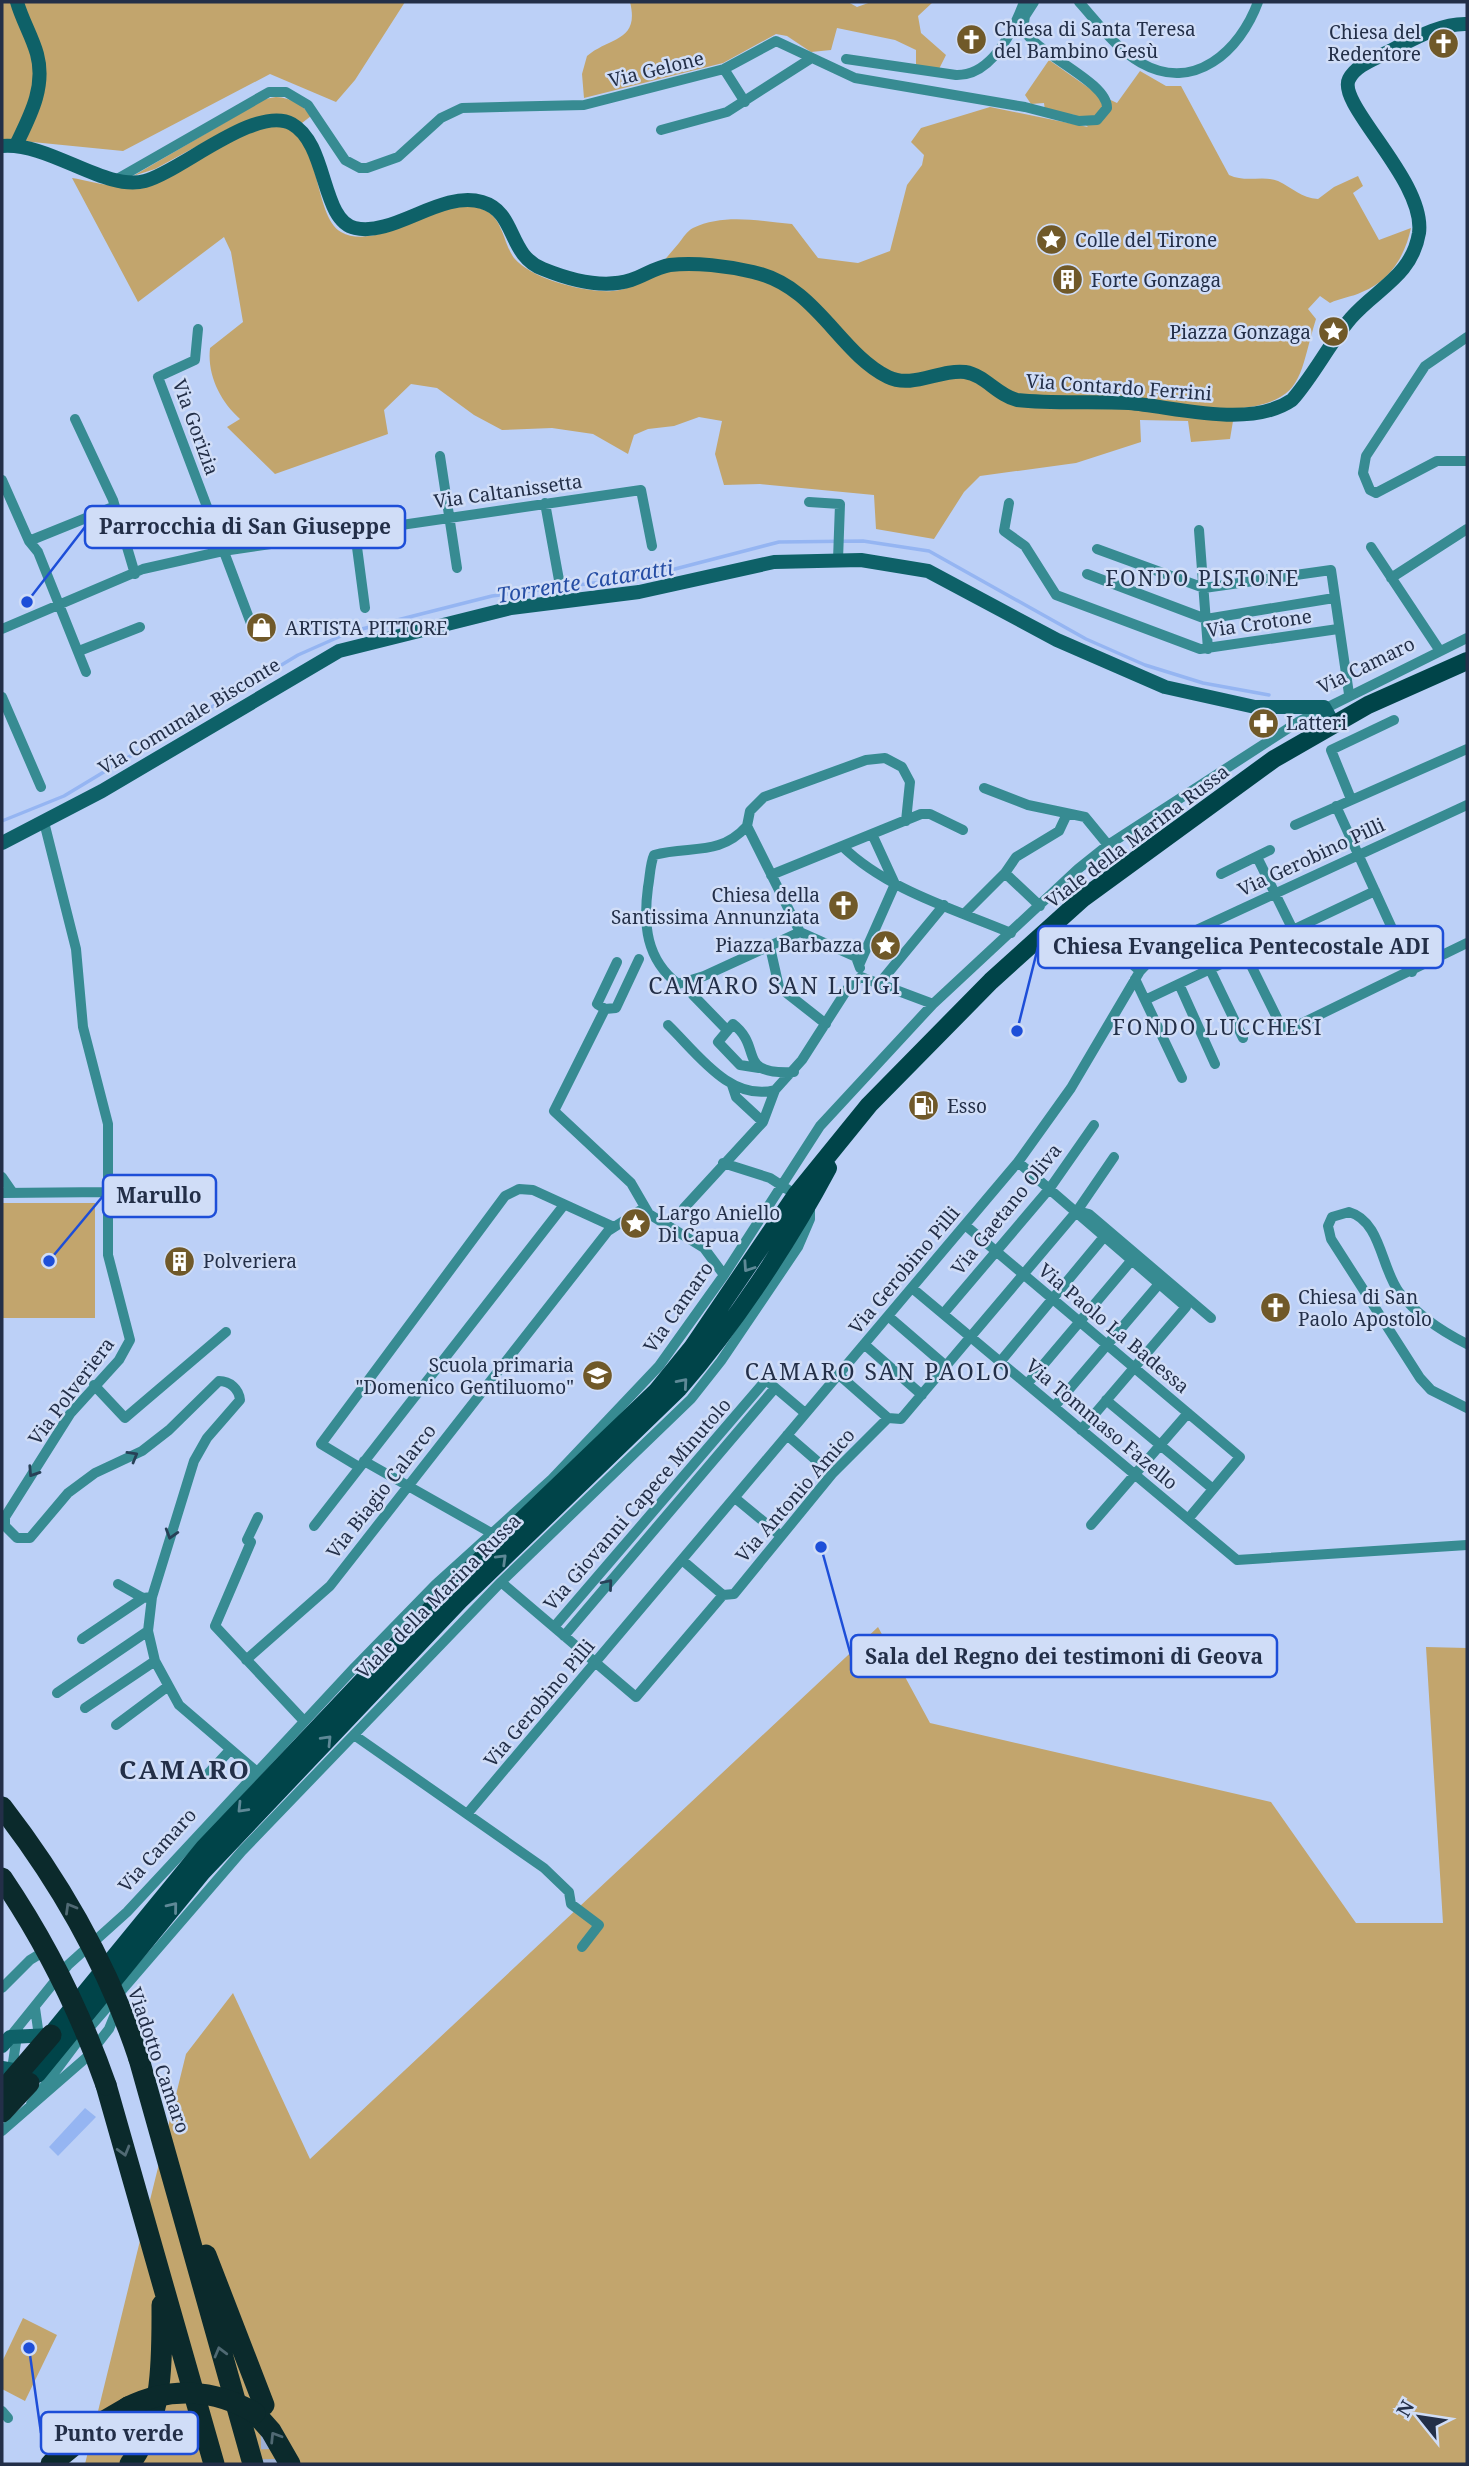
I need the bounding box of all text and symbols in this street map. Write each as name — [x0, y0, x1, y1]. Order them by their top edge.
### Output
place label: Chiesa di Santa Teresa del Bambino Gesù — [994, 16, 1196, 64]
place label: Chiesa del Redentore — [1328, 19, 1421, 67]
church icon: Chiesa di Santa Teresa del Bambino Gesù — [954, 23, 988, 57]
church icon: Chiesa del Redentore — [1427, 26, 1461, 60]
street label: Via Gelone — [606, 45, 706, 93]
place icon: Colle del Tirone — [1035, 223, 1069, 257]
place label: Colle del Tirone — [1075, 227, 1217, 253]
building icon: Forte Gonzaga — [1051, 263, 1085, 297]
place label: Forte Gonzaga — [1091, 267, 1221, 293]
place icon: Piazza Gonzaga — [1317, 315, 1351, 349]
place label: Piazza Gonzaga — [1170, 319, 1311, 345]
street label: Via Contardo Ferrini — [1025, 368, 1213, 406]
street label: Via Gorizia — [167, 375, 225, 479]
street label: Via Caltanissetta — [432, 468, 584, 514]
callout: Parrocchia di San Giuseppe — [85, 506, 405, 548]
text: Parrocchia di San Giuseppe — [99, 512, 391, 540]
water label: Torrente Cataratti — [494, 553, 676, 609]
district label: FONDO PISTONE — [1106, 564, 1300, 592]
street label: Via Crotone — [1205, 603, 1313, 643]
shop icon: ARTISTA PITTORE — [245, 611, 279, 645]
place label: ARTISTA PITTORE — [285, 615, 448, 641]
street label: Via Camaro — [1313, 630, 1419, 700]
street label: Via Comunale Bisconte — [93, 651, 285, 781]
pharmacy icon: Latteri — [1246, 706, 1280, 740]
place label: Latteri — [1286, 710, 1347, 736]
street label: Viale della Marina Russa — [1040, 758, 1234, 914]
street label: Via Gerobino Pilli — [1233, 812, 1389, 902]
place label: Chiesa della Santissima Annunziata — [611, 882, 820, 930]
church icon: Chiesa della Santissima Annunziata — [826, 889, 860, 923]
callout: Chiesa Evangelica Pentecostale ADI — [1038, 926, 1443, 968]
place icon: Piazza Barbazza — [869, 928, 903, 962]
place label: Piazza Barbazza — [715, 932, 863, 958]
text: Chiesa Evangelica Pentecostale ADI — [1053, 932, 1429, 960]
district label: CAMARO SAN LUIGI — [648, 969, 902, 1001]
district label: FONDO LUCCHESI — [1112, 1013, 1324, 1041]
fuel station icon: Esso — [907, 1089, 941, 1123]
place label: Esso — [947, 1093, 987, 1119]
street label: Via Gaetano Oliva — [945, 1138, 1067, 1280]
callout: Marullo — [103, 1175, 216, 1217]
text: Marullo — [116, 1181, 202, 1209]
place label: Largo Aniello Di Capua — [658, 1200, 780, 1248]
street label: Via Gerobino Pilli — [843, 1201, 965, 1339]
place icon: Largo Aniello Di Capua — [618, 1207, 652, 1241]
building icon: Polveriera — [163, 1244, 197, 1278]
place label: Polveriera — [203, 1248, 297, 1274]
street label: Via Camaro — [637, 1256, 719, 1358]
street label: Via Paolo La Badessa — [1033, 1257, 1195, 1399]
one-way arrow — [743, 1260, 756, 1273]
place label: Chiesa di San Paolo Apostolo — [1298, 1284, 1432, 1332]
church icon: Chiesa di San Paolo Apostolo — [1258, 1291, 1292, 1325]
street label: Via Polveriera — [22, 1332, 120, 1450]
place label: Scuola primaria "Domenico Gentiluomo" — [355, 1352, 574, 1400]
street label: Via Tommaso Fazello — [1020, 1353, 1184, 1495]
district label: CAMARO SAN PAOLO — [745, 1355, 1011, 1387]
school or university icon: Scuola primaria "Domenico Gentiluomo" — [580, 1359, 614, 1393]
one-way arrow — [675, 1379, 687, 1392]
street label: Via Giovanni Capece Minutolo — [537, 1392, 737, 1616]
street label: Via Biagio Calarco — [320, 1418, 442, 1564]
street label: Via Antonio Amico — [729, 1422, 861, 1568]
one-way arrow — [125, 1452, 138, 1465]
one-way arrow — [29, 1464, 42, 1477]
street label: Viale della Marina Russa — [350, 1508, 526, 1684]
one-way arrow — [165, 1528, 180, 1540]
one-way arrow — [494, 1554, 507, 1567]
one-way arrow — [600, 1579, 612, 1592]
street label: Via Gerobino Pilli — [478, 1634, 600, 1772]
callout: Sala del Regno dei testimoni di Geova — [851, 1635, 1277, 1677]
text: Sala del Regno dei testimoni di Geova — [865, 1642, 1263, 1670]
one-way arrow — [319, 1735, 332, 1748]
district label: CAMARO — [119, 1751, 251, 1787]
one-way arrow — [238, 1800, 250, 1813]
street label: Via Camaro — [112, 1802, 202, 1898]
one-way arrow — [164, 1902, 177, 1914]
one-way arrow — [65, 1903, 78, 1916]
street label: Viadotto Camaro — [122, 1984, 196, 2136]
one-way arrow — [116, 2145, 131, 2157]
one-way arrow — [214, 2346, 228, 2358]
north arrow — [1385, 2382, 1455, 2452]
text: N — [1390, 2395, 1420, 2421]
callout: Punto verde — [41, 2412, 198, 2454]
text: Punto verde — [54, 2419, 184, 2447]
one-way arrow — [270, 2432, 283, 2445]

